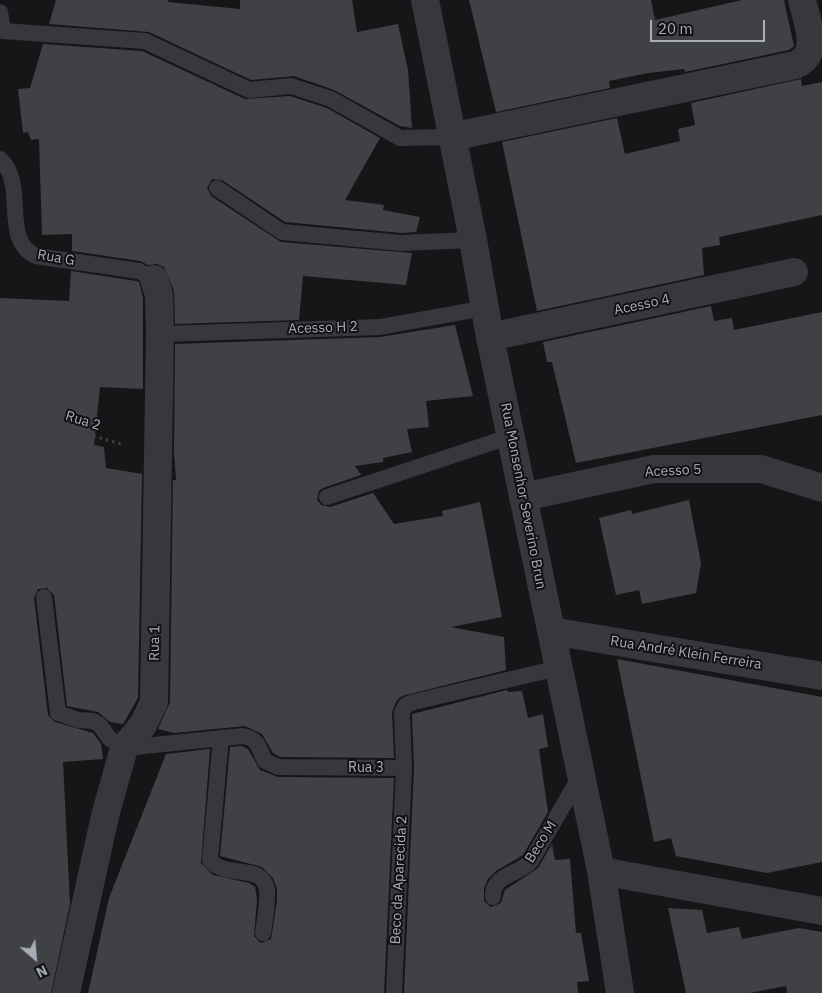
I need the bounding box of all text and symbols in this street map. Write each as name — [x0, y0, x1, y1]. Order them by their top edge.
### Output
scale bar — [652, 10, 767, 42]
text: 20 m — [658, 19, 693, 38]
street label: Rua G — [36, 246, 76, 270]
street label: Acesso 4 — [613, 291, 671, 319]
street label: Acesso H 2 — [288, 318, 358, 338]
street label: Rua Monsenhor Severino Brun — [497, 401, 549, 591]
street label: Rua 2 — [63, 408, 103, 434]
street label: Acesso 5 — [644, 461, 702, 481]
street label: Rua 1 — [146, 625, 164, 661]
street label: Rua André Klein Ferreira — [609, 633, 763, 673]
street label: Rua 3 — [348, 760, 384, 776]
street label: Beco da Aparecida 2 — [387, 815, 411, 945]
street label: Beco M — [522, 818, 560, 866]
north arrow — [10, 933, 60, 983]
text: N — [33, 961, 50, 982]

